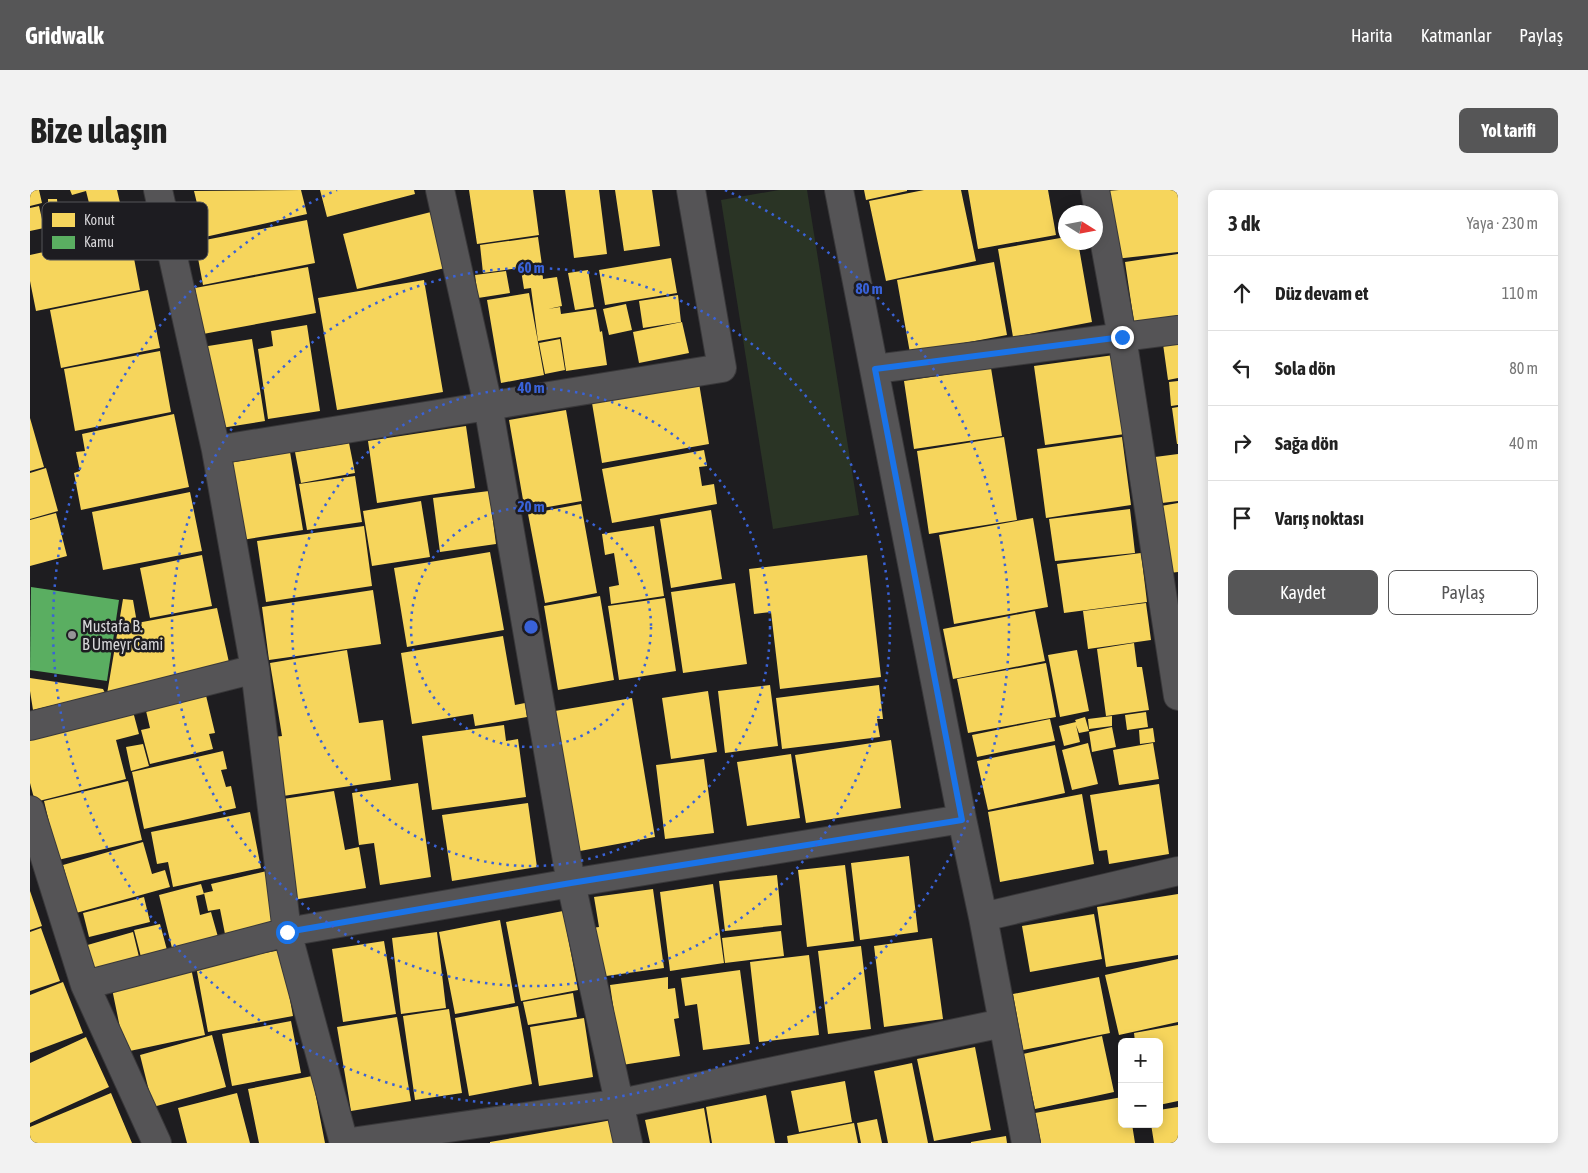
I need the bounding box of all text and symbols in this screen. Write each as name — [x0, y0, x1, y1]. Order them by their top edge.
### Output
text: Gridwalk — [25, 22, 104, 49]
text: Harita — [1351, 25, 1393, 46]
text: Katmanlar — [1421, 25, 1491, 46]
text: Paylaş — [1519, 25, 1563, 46]
button: Yol tarifi — [1459, 108, 1558, 153]
text: Bize ulaşın — [30, 110, 167, 150]
legend — [42, 202, 208, 260]
north arrow — [1058, 205, 1103, 250]
text: 3 dk — [1228, 211, 1260, 235]
text: Konut — [84, 212, 115, 228]
text: Yaya · 230 m — [1466, 214, 1538, 232]
text: Kamu — [84, 234, 114, 250]
text: 60 m — [518, 259, 545, 276]
icon: ahead — [1228, 279, 1256, 307]
text: 80 m — [856, 280, 883, 297]
text: Düz devam et — [1275, 282, 1369, 304]
text: 110 m — [1502, 284, 1538, 302]
route end — [1111, 326, 1134, 349]
icon: left — [1228, 354, 1256, 382]
text: Sola dön — [1275, 357, 1336, 379]
text: 80 m — [1509, 359, 1538, 377]
text: 40 m — [517, 379, 545, 396]
icon: right — [1228, 429, 1256, 457]
text: Sağa dön — [1275, 432, 1338, 454]
text: 40 m — [1509, 434, 1538, 452]
text: 20 m — [518, 498, 545, 515]
icon: arrive — [1228, 504, 1256, 532]
text: Varış noktası — [1275, 507, 1364, 529]
button: Kaydet — [1228, 570, 1378, 615]
button: Paylaş — [1388, 570, 1538, 615]
place label: Mustafa B. B Umeyr Cami — [82, 617, 163, 654]
centre of rings — [522, 618, 540, 636]
marker: Mustafa B. B Umeyr Cami — [66, 629, 78, 641]
route start — [276, 921, 299, 944]
map controls — [1118, 1038, 1163, 1128]
button: + — [1118, 1038, 1163, 1083]
button: − — [1118, 1083, 1163, 1128]

